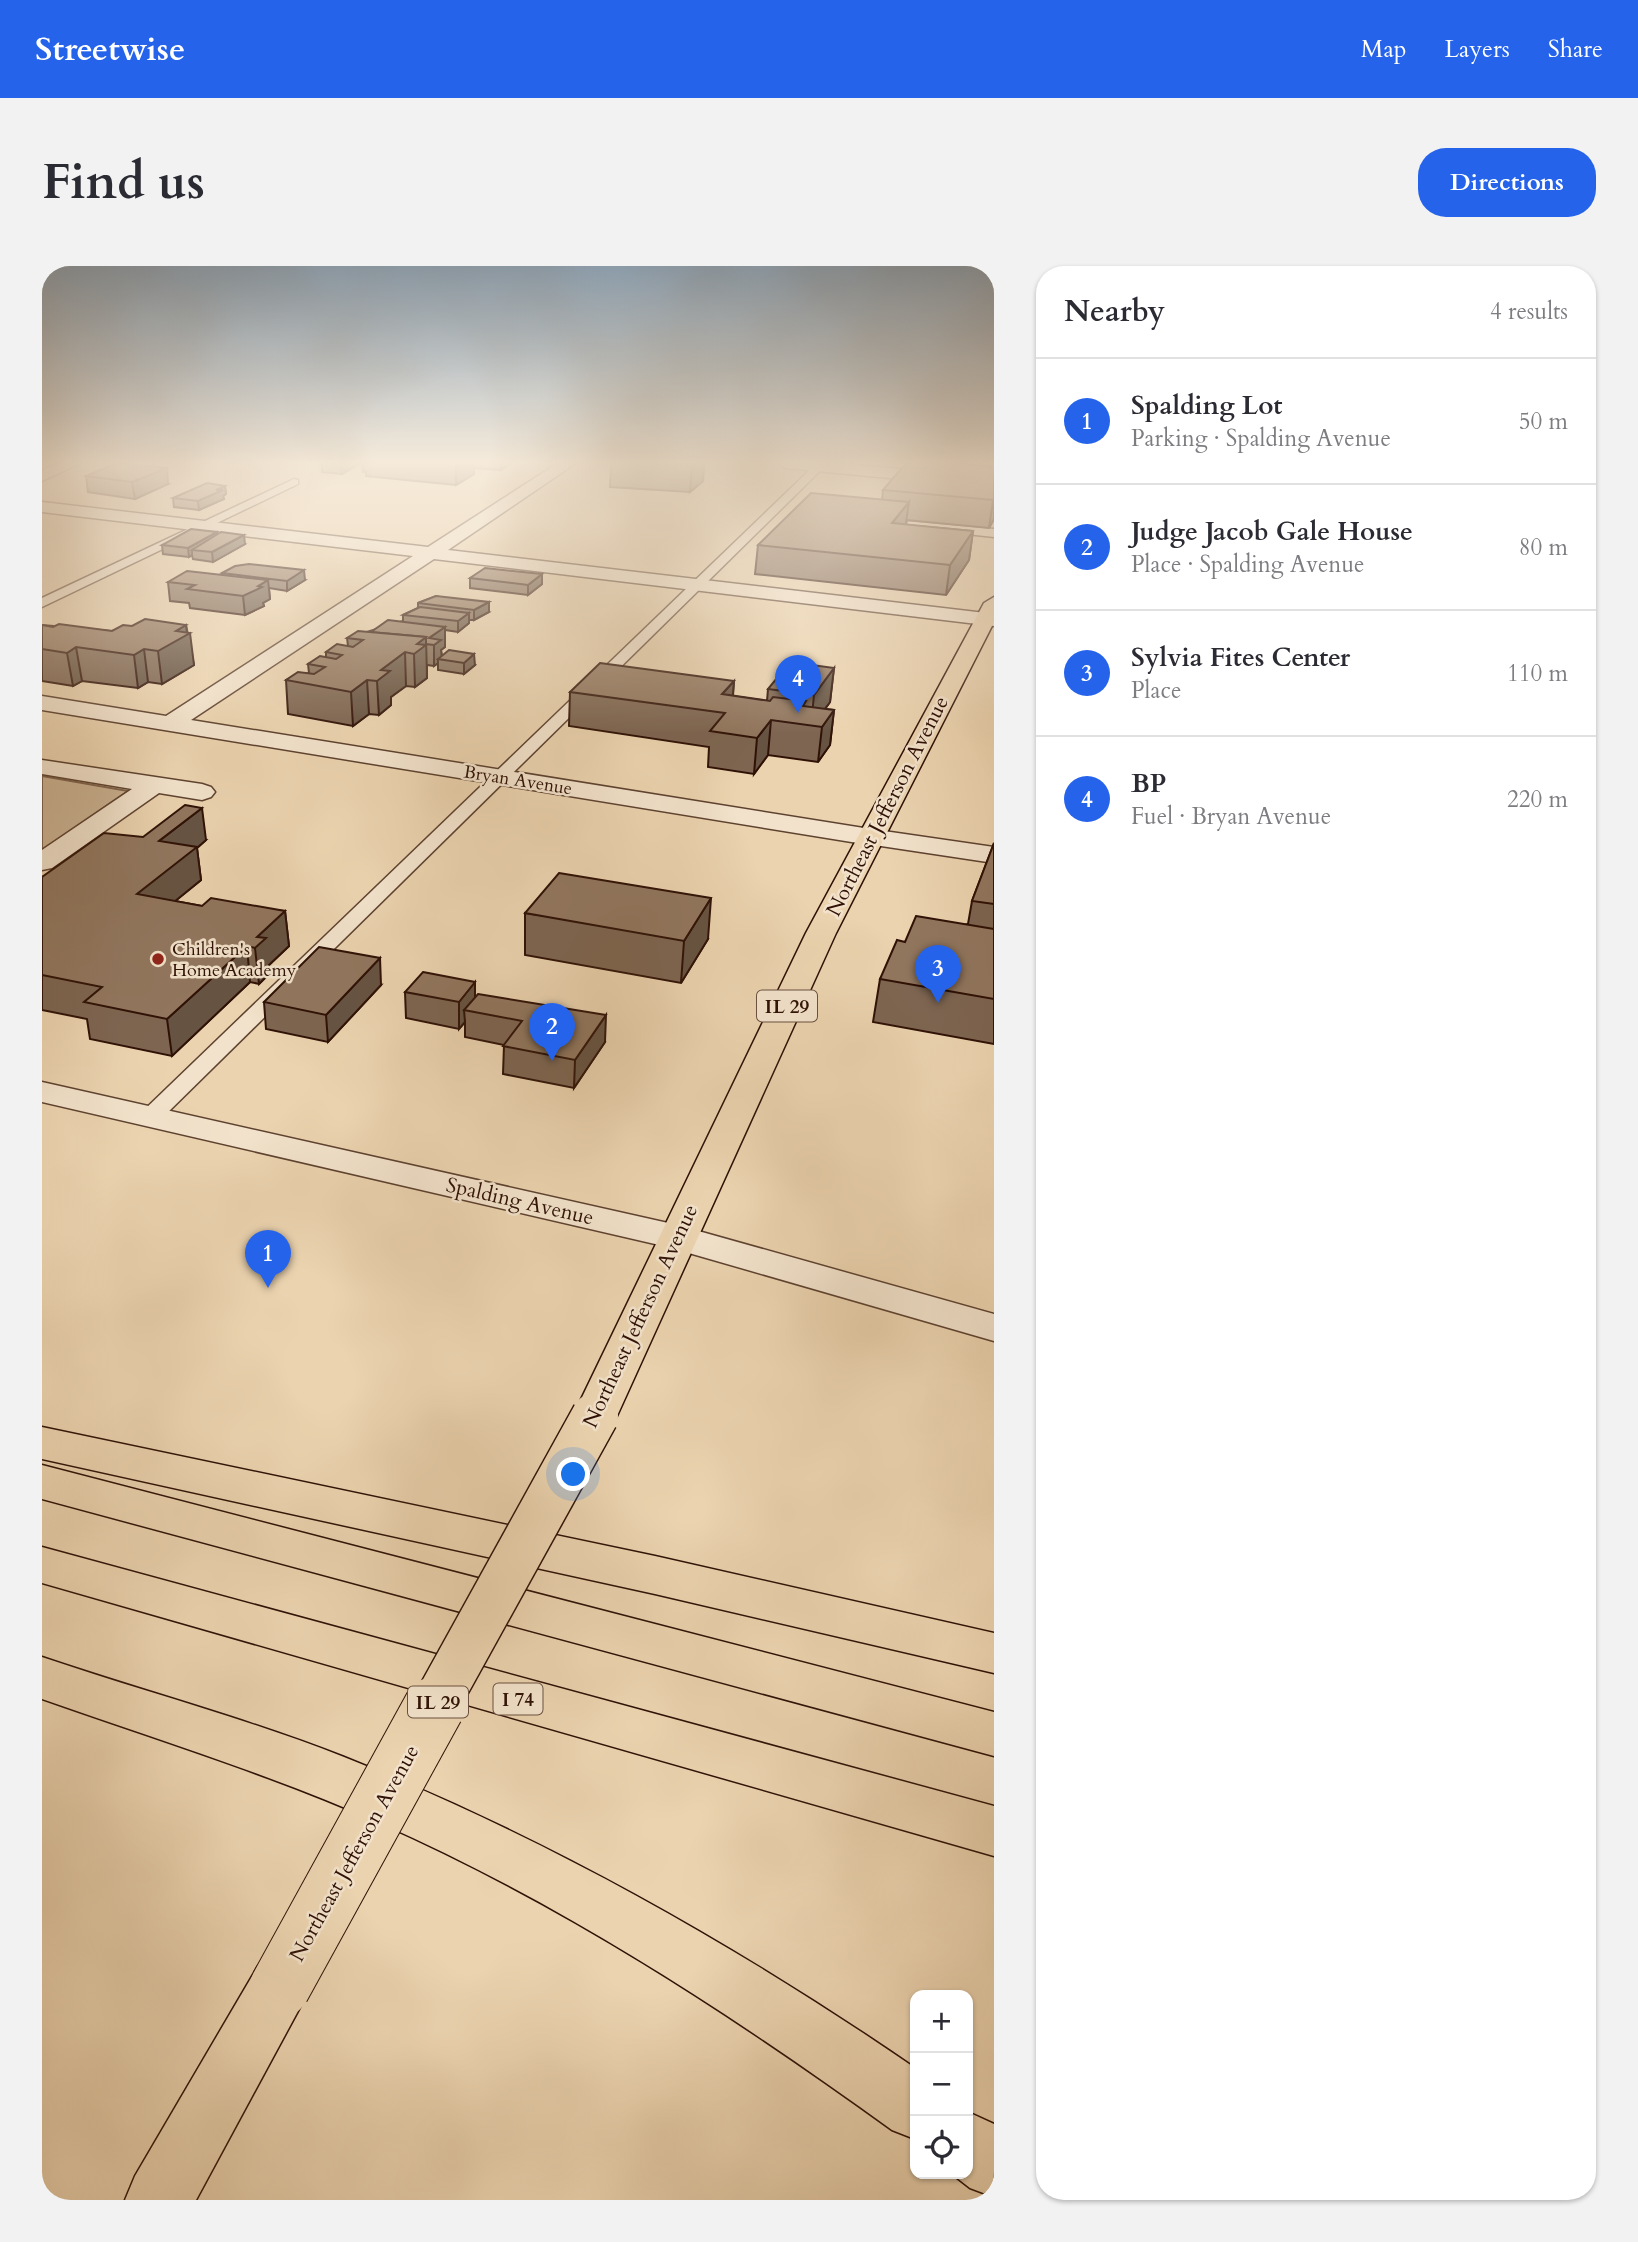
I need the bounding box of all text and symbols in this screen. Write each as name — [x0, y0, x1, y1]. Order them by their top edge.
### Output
text: Streetwise — [35, 27, 185, 72]
text: Map — [1361, 33, 1407, 66]
text: Layers — [1445, 33, 1510, 66]
text: Share — [1548, 33, 1603, 66]
button: Directions — [1418, 148, 1596, 217]
text: Find us — [42, 149, 205, 216]
text: Nearby — [1064, 291, 1165, 332]
text: 4 results — [1490, 296, 1568, 327]
text: Spalding Lot — [1131, 388, 1283, 423]
text: 1 — [1081, 406, 1093, 437]
text: 50 m — [1519, 406, 1568, 437]
text: Parking · Spalding Avenue — [1131, 423, 1391, 454]
text: Judge Jacob Gale House — [1131, 514, 1413, 549]
text: 2 — [1081, 532, 1093, 563]
text: 80 m — [1519, 532, 1568, 563]
text: Place · Spalding Avenue — [1131, 549, 1365, 580]
text: Sylvia Fites Center — [1131, 640, 1350, 675]
pin: 4 — [775, 655, 821, 713]
text: 3 — [1081, 658, 1093, 689]
text: 110 m — [1507, 658, 1568, 689]
text: Place — [1131, 675, 1181, 706]
street label: Northeast Jefferson Avenue — [819, 691, 956, 921]
street label: Bryan Avenue — [462, 760, 574, 801]
text: BP — [1131, 766, 1166, 801]
text: 4 — [1081, 784, 1093, 815]
text: 220 m — [1507, 784, 1568, 815]
text: Fuel · Bryan Avenue — [1131, 801, 1331, 832]
place label: Children's Home Academy — [172, 937, 297, 983]
pin: 3 — [915, 945, 961, 1003]
marker: Children's Home Academy — [150, 951, 166, 967]
road number: IL 29 — [757, 990, 817, 1021]
pin: 2 — [529, 1003, 575, 1061]
street label: Spalding Avenue — [443, 1170, 597, 1233]
street label: Northeast Jefferson Avenue — [576, 1200, 705, 1433]
pin: 1 — [245, 1230, 291, 1288]
your location — [556, 1457, 590, 1491]
road number: I 74 — [494, 1684, 542, 1714]
road number: IL 29 — [408, 1686, 468, 1718]
street label: Northeast Jefferson Avenue — [283, 1740, 426, 1967]
map controls — [910, 1990, 973, 2179]
button: + — [910, 1990, 973, 2053]
button: − — [910, 2053, 973, 2116]
button: locate — [910, 2116, 973, 2179]

